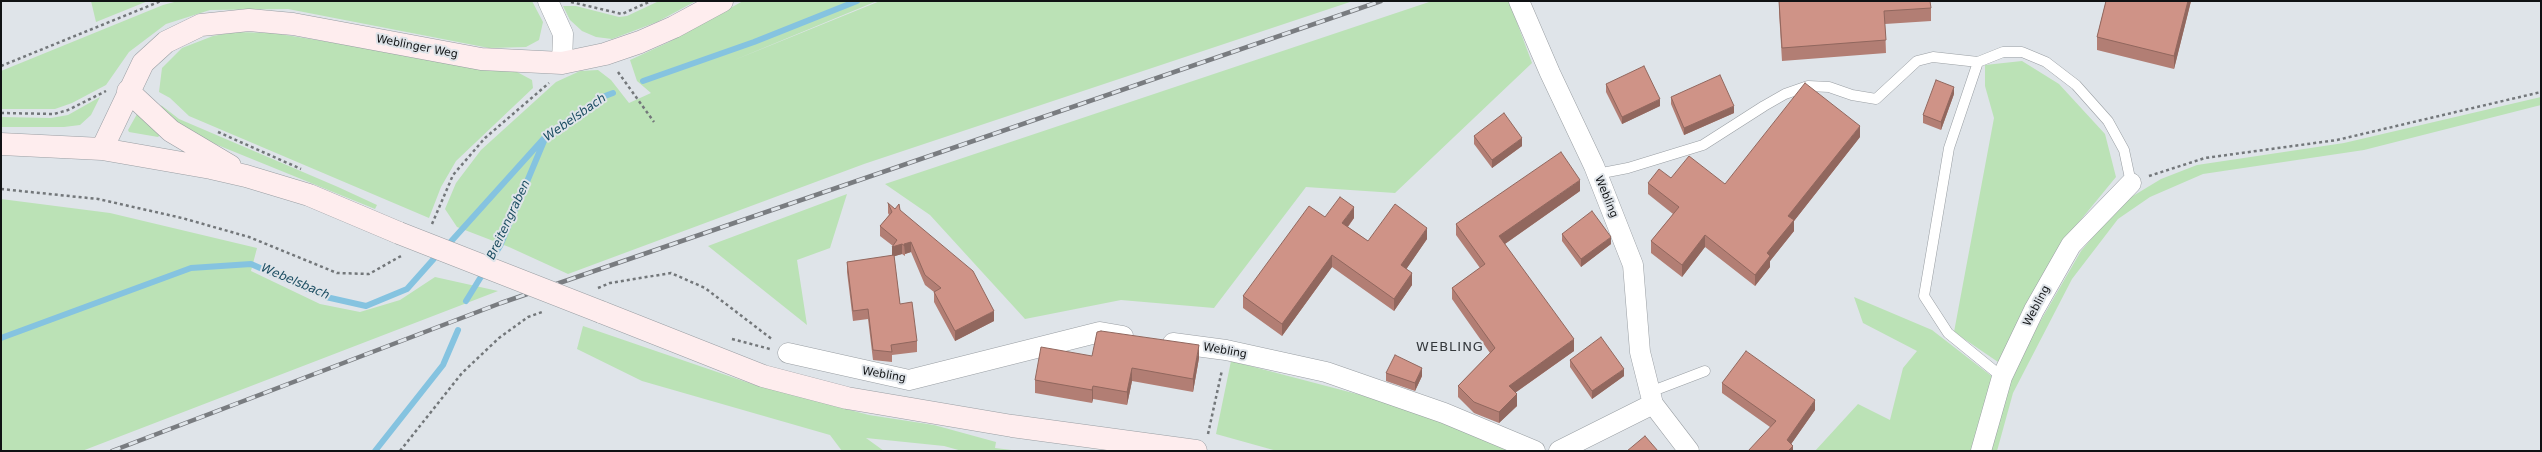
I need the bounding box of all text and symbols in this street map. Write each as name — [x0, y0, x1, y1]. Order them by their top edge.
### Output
street label: Weblinger Weg — [375, 33, 459, 61]
water label: Webelsbach — [541, 91, 609, 145]
street label: Webling — [1592, 174, 1620, 220]
water label: Breitengraben — [484, 178, 534, 262]
water label: Webelsbach — [259, 261, 331, 303]
street label: Webling — [2021, 283, 2053, 329]
district label: WEBLING — [1416, 340, 1484, 356]
street label: Webling — [1202, 341, 1248, 361]
street label: Webling — [861, 365, 907, 385]

